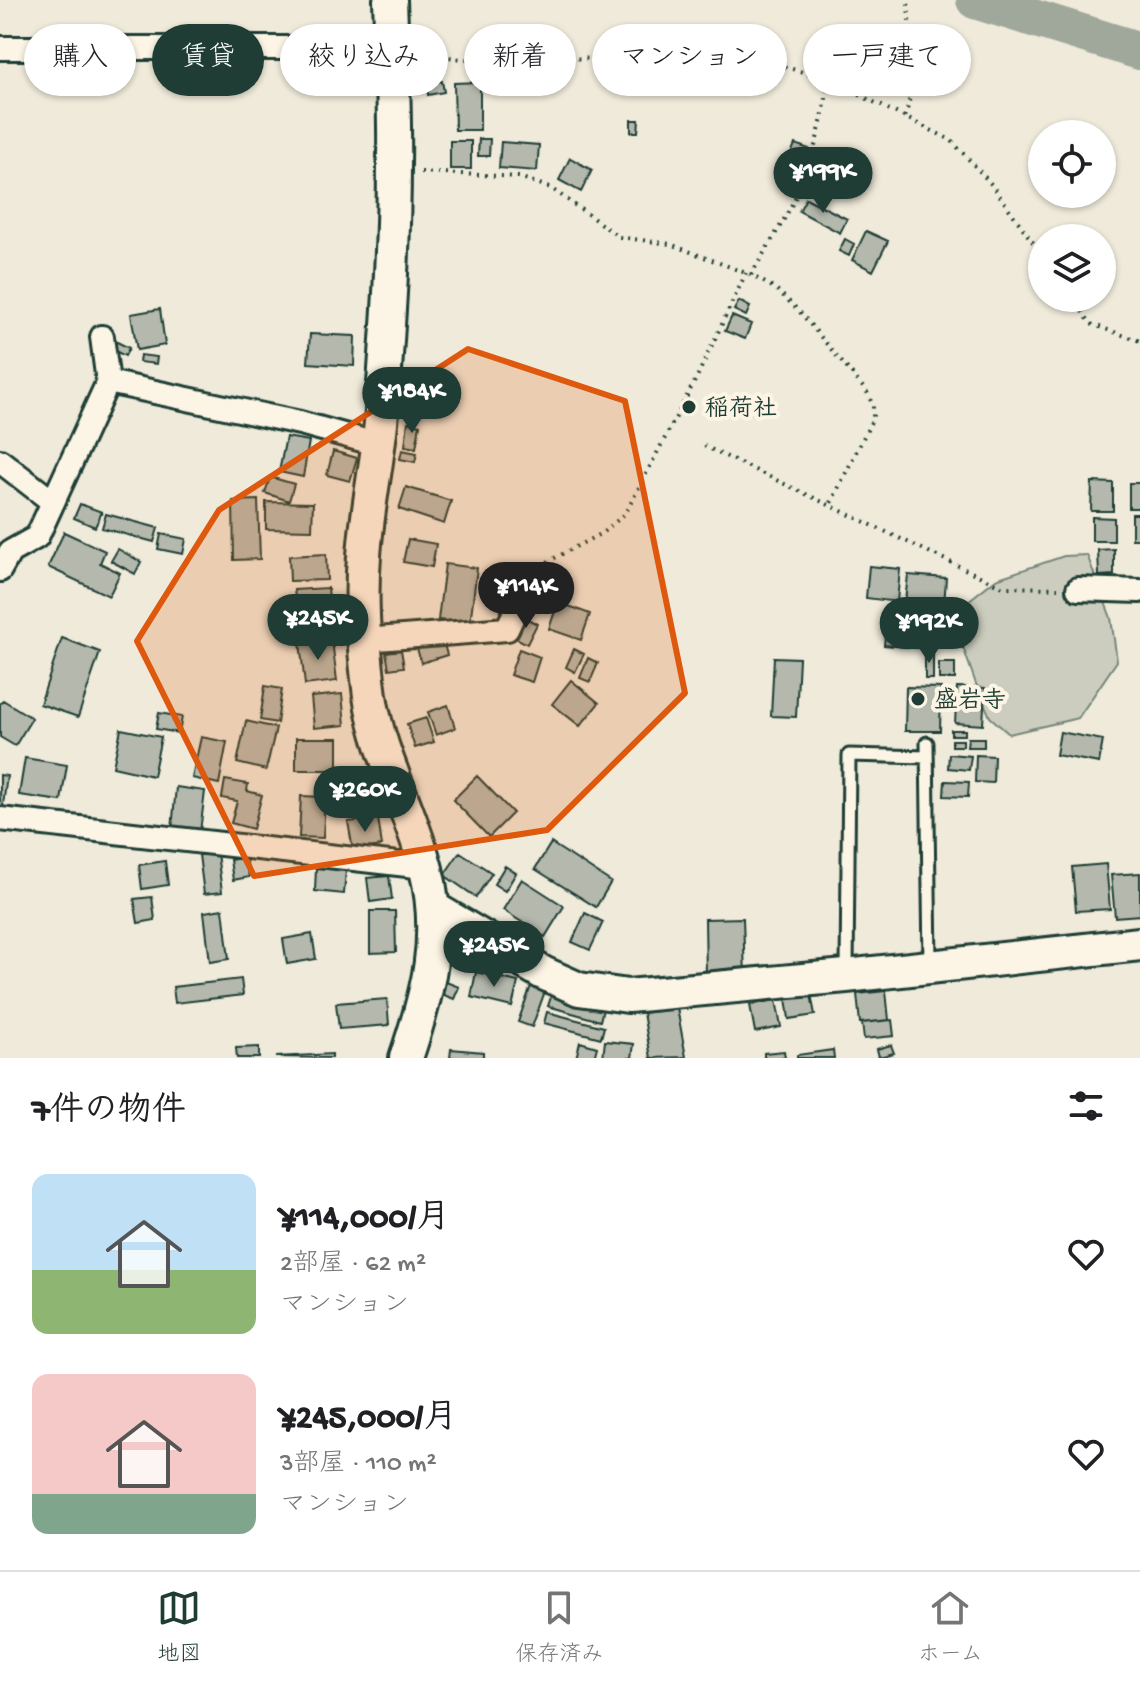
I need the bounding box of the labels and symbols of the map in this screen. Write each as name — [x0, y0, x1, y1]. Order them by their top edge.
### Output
pin: ¥199K — [767, 147, 879, 215]
pin: ¥184K — [356, 367, 468, 435]
place label: 稲荷社 — [705, 395, 777, 425]
marker: 稲荷社 — [680, 398, 698, 416]
pin: ¥114K — [470, 562, 582, 630]
pin: ¥245K — [262, 594, 374, 662]
pin: ¥192K — [873, 597, 985, 665]
place label: 盛岩寺 — [934, 687, 1006, 717]
marker: 盛岩寺 — [909, 690, 927, 708]
pin: ¥260K — [309, 766, 421, 834]
pin: ¥245K — [438, 921, 550, 989]

